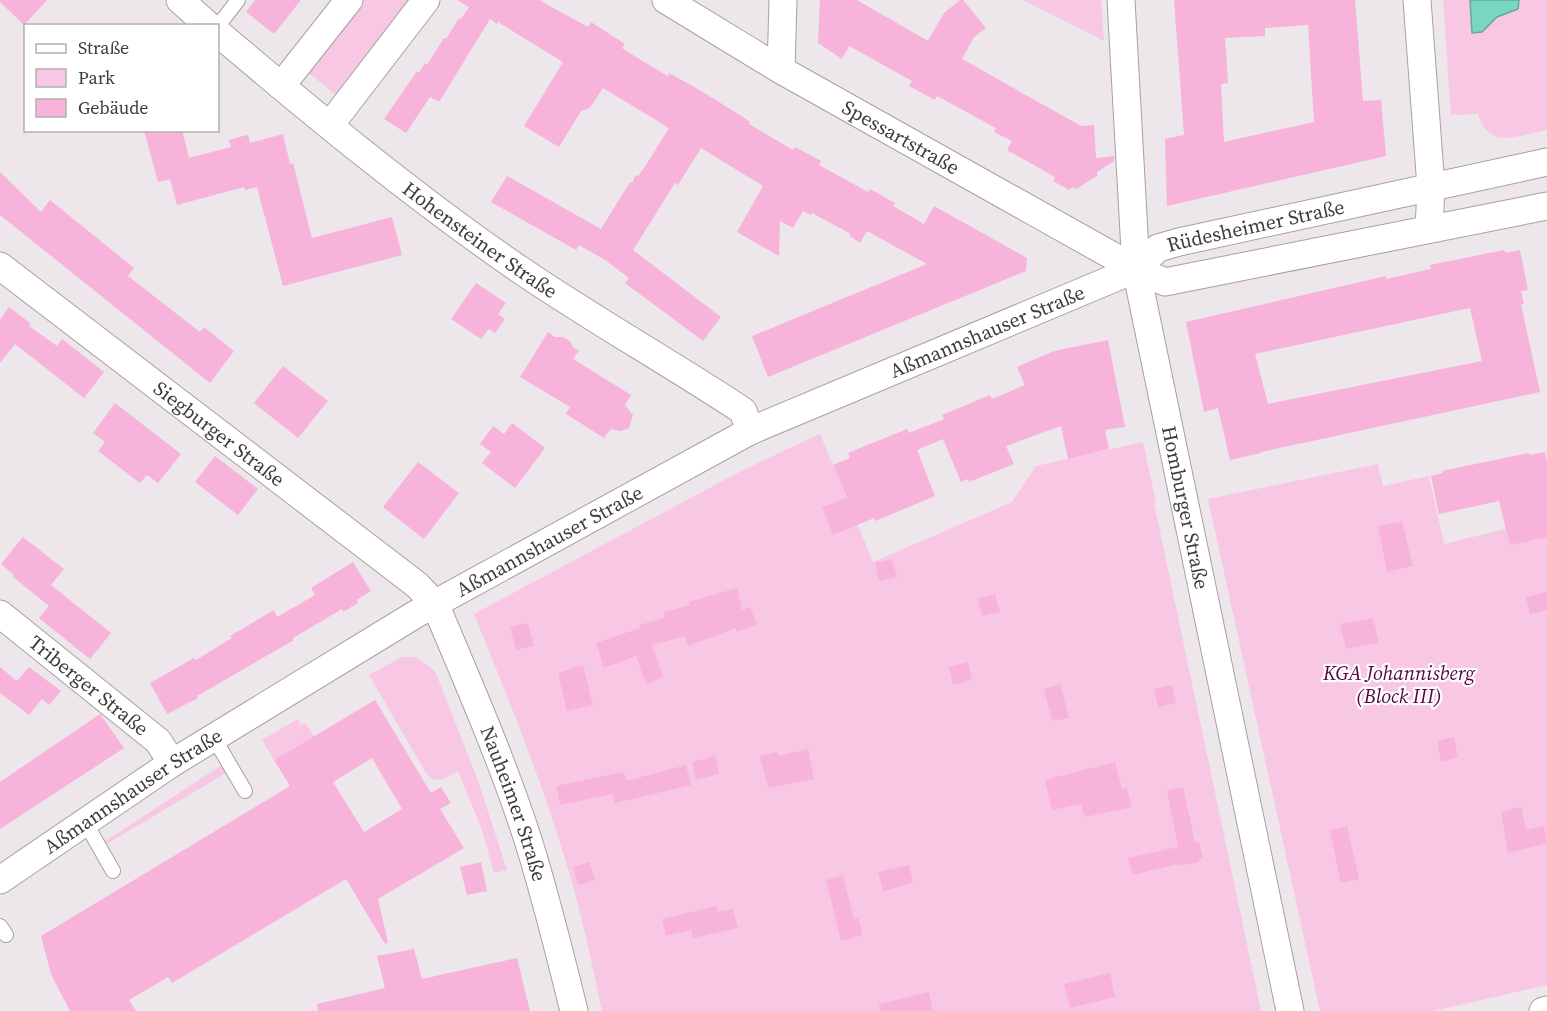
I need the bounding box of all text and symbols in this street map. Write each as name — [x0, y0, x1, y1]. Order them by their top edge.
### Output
legend — [24, 24, 219, 132]
text: Straße — [78, 35, 129, 60]
text: Park — [78, 65, 115, 90]
street label: Spessartstraße — [837, 93, 965, 181]
text: Gebäude — [78, 95, 149, 120]
street label: Hohensteiner Straße — [397, 175, 563, 305]
street label: Rüdesheimer Straße — [1164, 192, 1347, 259]
street label: Aßmannshauser Straße — [885, 278, 1089, 385]
street label: Siegburger Straße — [148, 374, 291, 493]
street label: Homburger Straße — [1155, 423, 1216, 592]
street label: Aßmannshauser Straße — [451, 478, 648, 603]
street label: Triberger Straße — [23, 629, 155, 742]
park label: KGA Johannisberg (Block III) — [1322, 659, 1476, 710]
street label: Aßmannshauser Straße — [38, 722, 227, 860]
street label: Nauheimer Straße — [473, 722, 554, 885]

